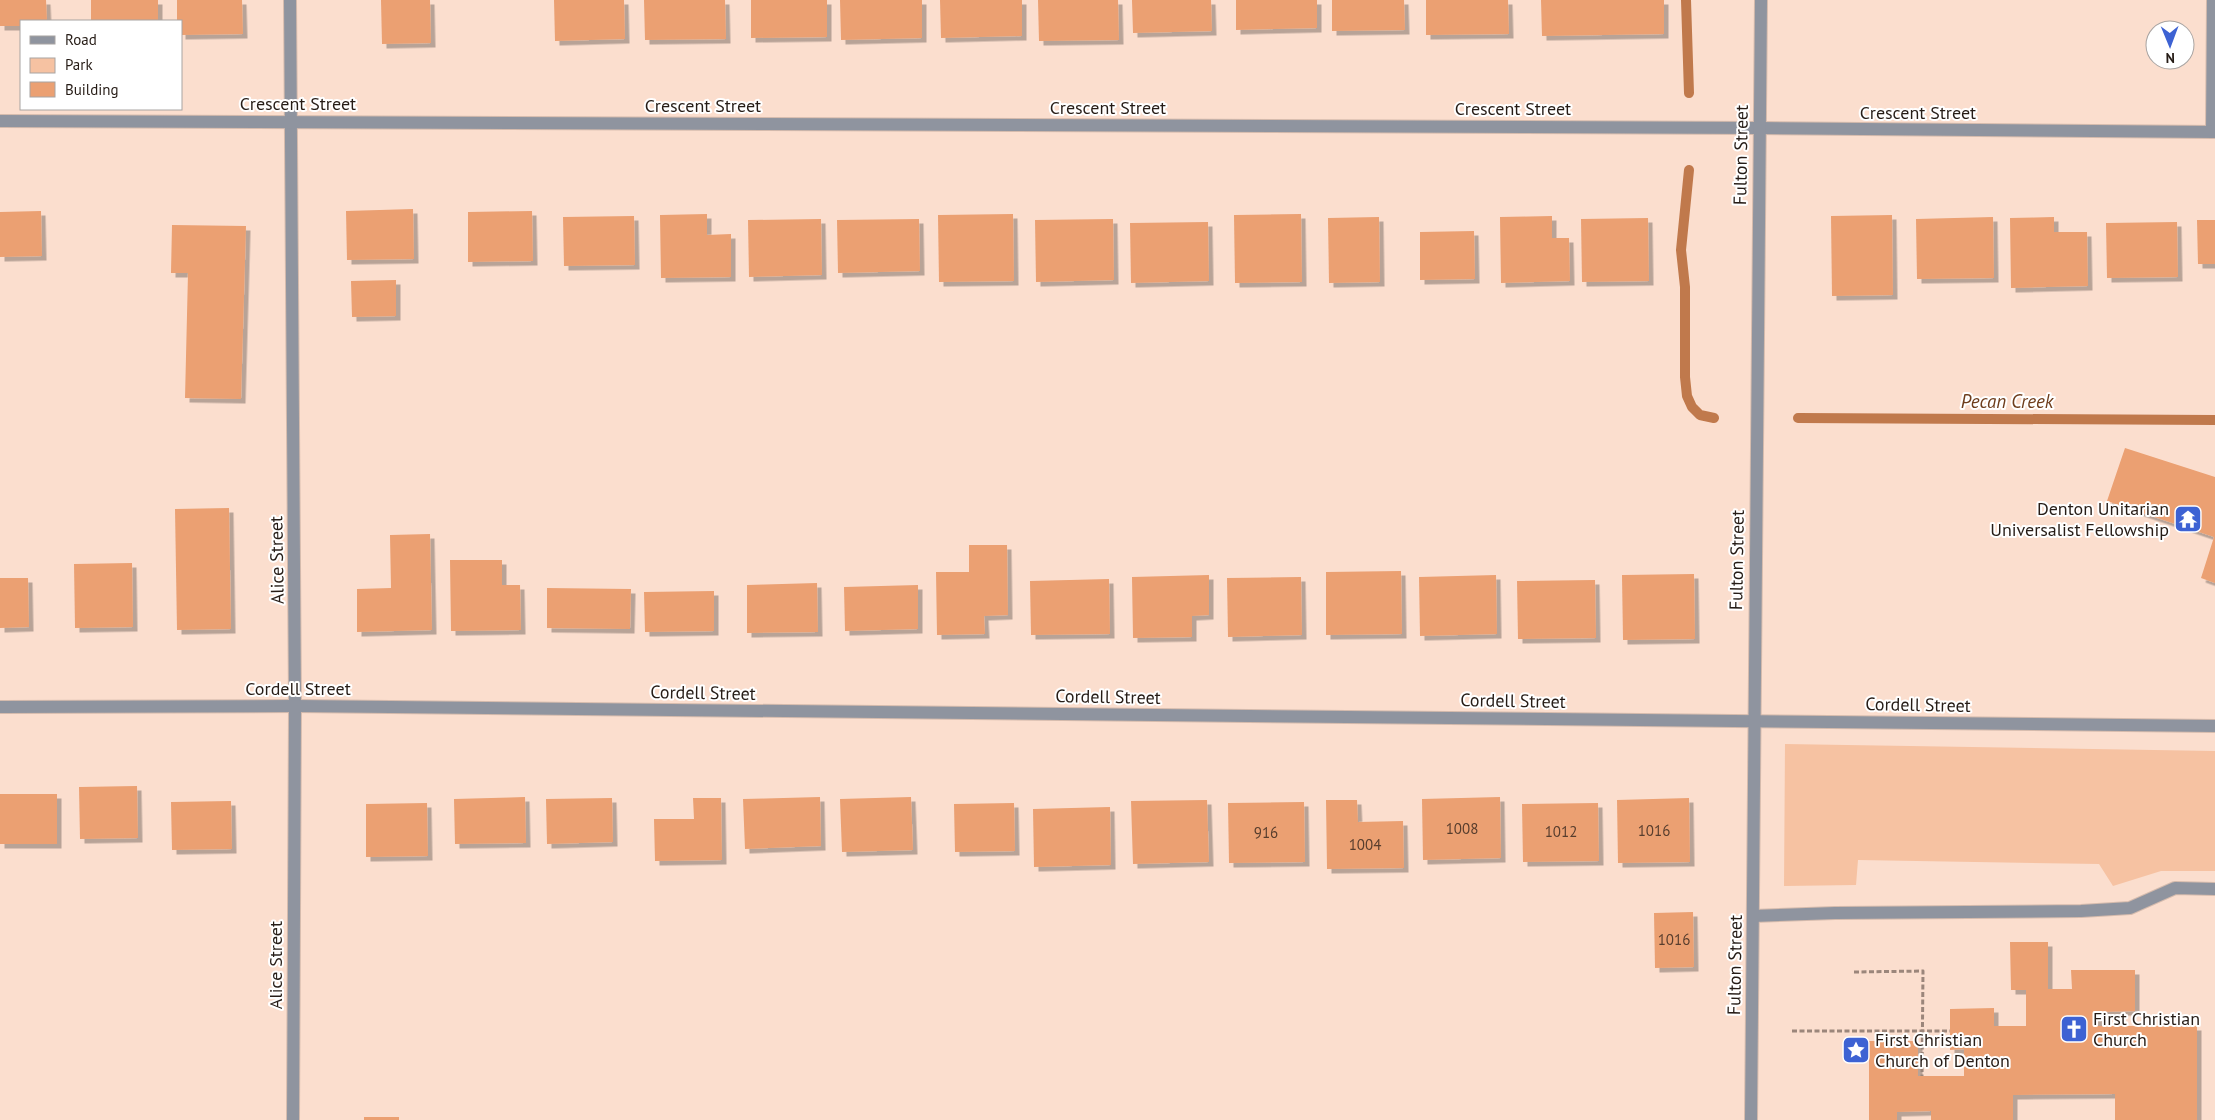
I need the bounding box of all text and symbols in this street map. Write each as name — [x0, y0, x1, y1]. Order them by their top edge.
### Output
legend — [20, 20, 182, 110]
north arrow — [2145, 20, 2195, 70]
text: Road — [65, 30, 97, 49]
text: N — [2165, 49, 2175, 67]
text: Park — [65, 55, 93, 74]
text: Building — [65, 80, 119, 99]
street label: Crescent Street — [240, 92, 356, 115]
street label: Crescent Street — [645, 94, 761, 117]
street label: Crescent Street — [1050, 96, 1166, 119]
street label: Crescent Street — [1455, 97, 1571, 120]
street label: Crescent Street — [1860, 101, 1976, 124]
street label: Fulton Street — [1728, 105, 1753, 205]
water label: Pecan Creek — [1961, 389, 2055, 413]
place label: Denton Unitarian Universalist Fellowship — [1990, 497, 2169, 541]
temple icon: Denton Unitarian Universalist Fellowship — [2173, 504, 2203, 534]
street label: Fulton Street — [1724, 510, 1749, 610]
street label: Alice Street — [264, 516, 289, 604]
street label: Cordell Street — [245, 677, 351, 700]
street label: Cordell Street — [650, 680, 756, 705]
street label: Cordell Street — [1055, 684, 1161, 709]
street label: Cordell Street — [1460, 688, 1566, 713]
street label: Cordell Street — [1865, 692, 1971, 717]
house number: 1008 — [1446, 819, 1478, 838]
house number: 1016 — [1638, 821, 1670, 840]
house number: 1012 — [1545, 822, 1577, 841]
house number: 916 — [1254, 823, 1278, 842]
house number: 1004 — [1349, 835, 1381, 854]
street label: Fulton Street — [1722, 915, 1747, 1015]
street label: Alice Street — [264, 921, 287, 1009]
house number: 1016 — [1658, 930, 1690, 949]
place label: First Christian Church — [2093, 1007, 2200, 1051]
church icon: First Christian Church — [2059, 1014, 2089, 1044]
place label: First Christian Church of Denton — [1875, 1028, 2010, 1072]
place icon: First Christian Church of Denton — [1841, 1035, 1871, 1065]

